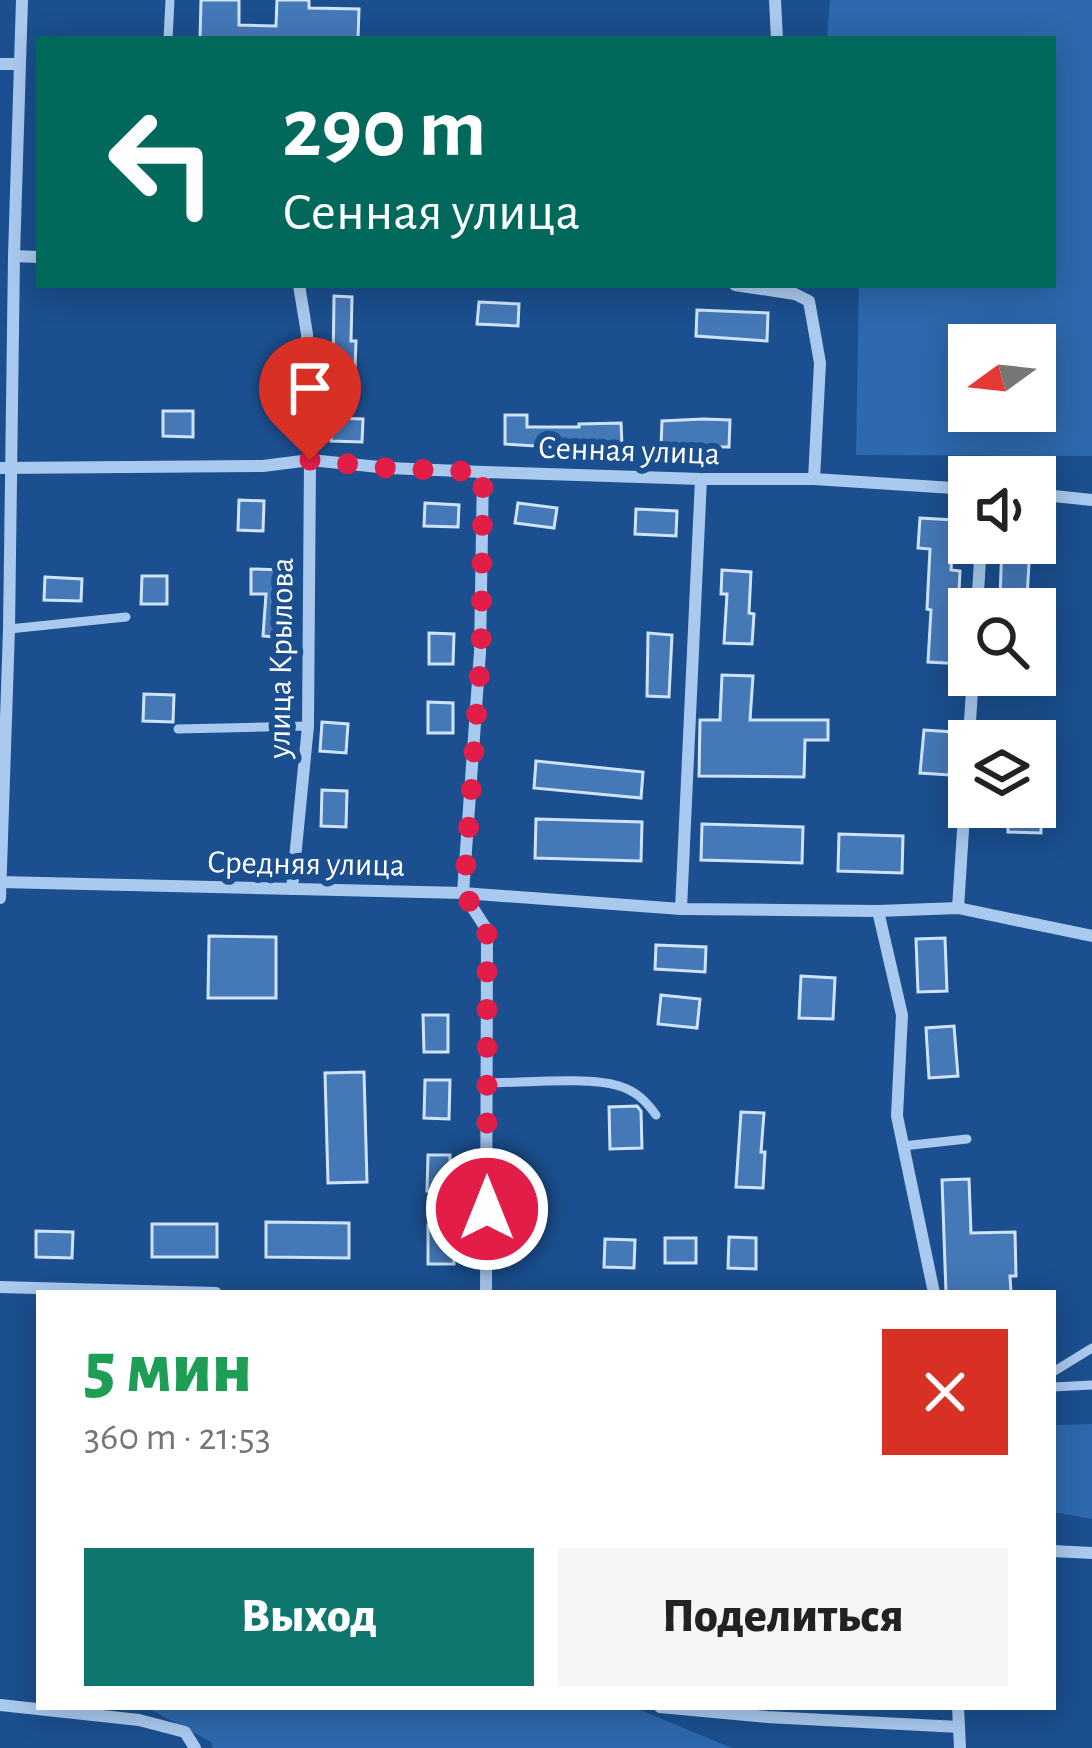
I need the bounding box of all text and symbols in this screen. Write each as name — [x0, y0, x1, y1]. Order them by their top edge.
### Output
icon: left — [84, 84, 240, 240]
text: 290 m — [282, 88, 486, 172]
text: Сенная улица — [282, 186, 580, 240]
north arrow — [948, 324, 1056, 432]
map controls — [948, 324, 1056, 828]
pin — [259, 337, 361, 460]
icon: arrive — [277, 355, 343, 421]
street label: Сенная улица — [537, 432, 721, 471]
button: sound — [948, 456, 1056, 564]
street label: улица Крылова — [263, 557, 300, 760]
button: search — [948, 588, 1056, 696]
button: layers — [948, 720, 1056, 828]
street label: Средняя улица — [207, 846, 405, 883]
position arrow — [424, 1146, 550, 1272]
button: close — [882, 1329, 1008, 1455]
text: 5 мин — [84, 1333, 252, 1405]
text: 360 m · 21:53 — [84, 1418, 271, 1457]
button: Выход — [84, 1548, 534, 1686]
button: Поделиться — [558, 1548, 1008, 1686]

